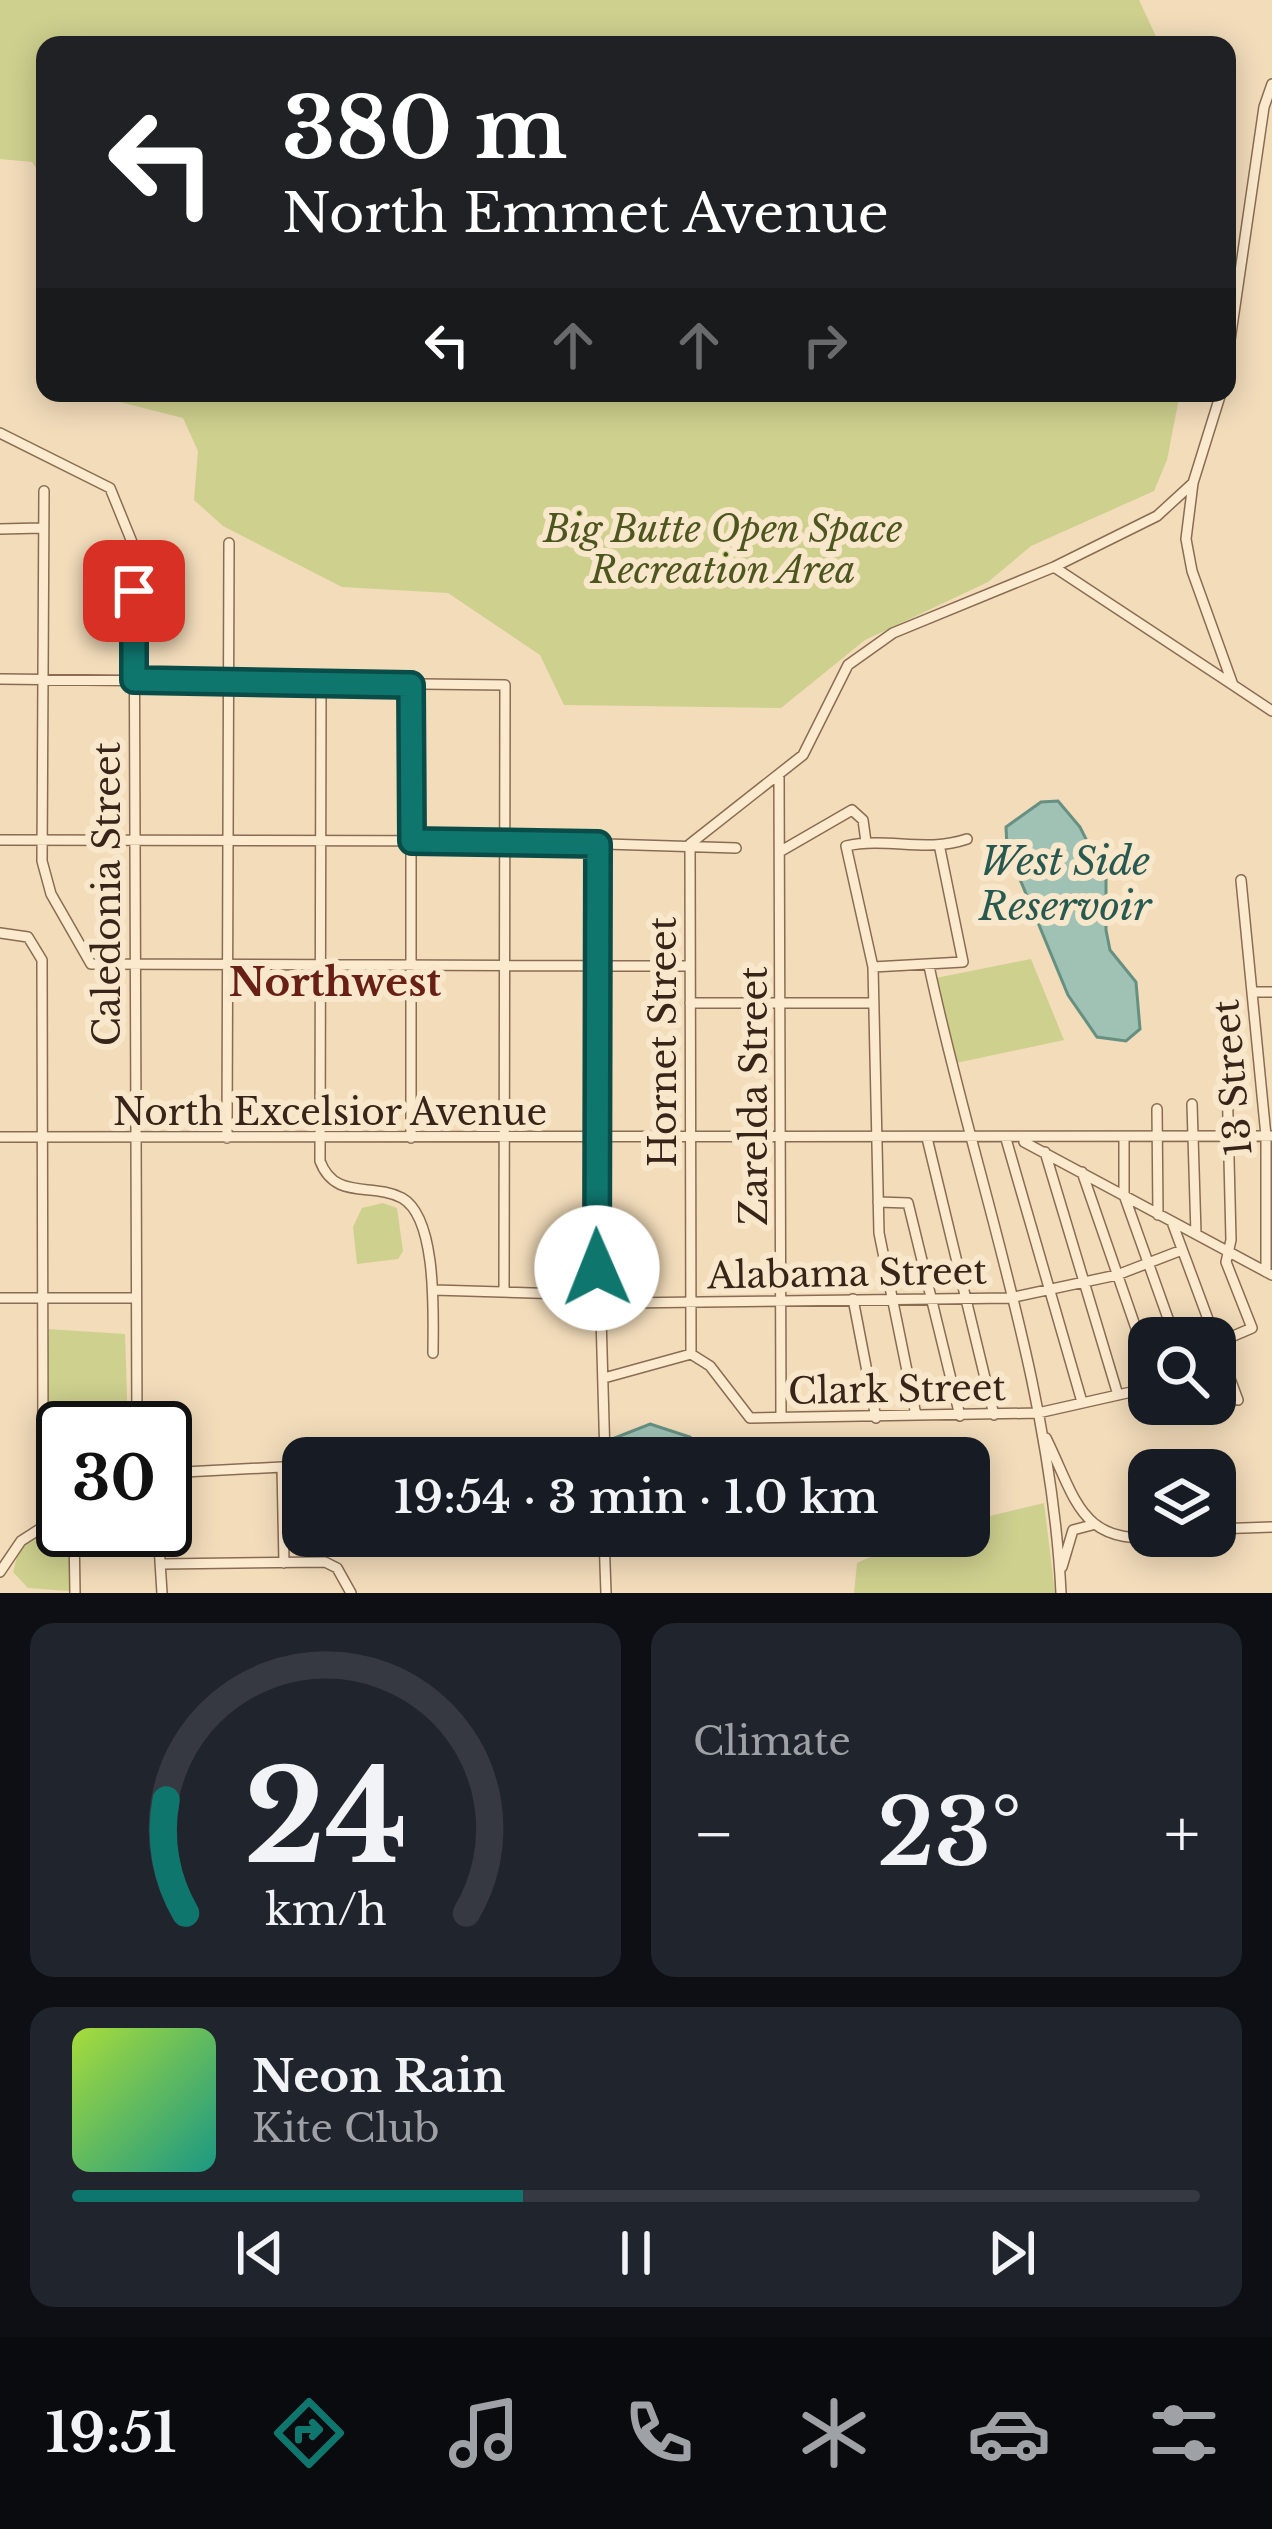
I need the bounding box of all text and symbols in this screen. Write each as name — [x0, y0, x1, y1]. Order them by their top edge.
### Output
text: 380 m — [282, 77, 568, 181]
icon: left — [84, 84, 240, 240]
text: North Emmet Avenue — [282, 180, 889, 247]
icon: left — [414, 312, 480, 378]
icon: ahead — [540, 312, 606, 378]
icon: ahead — [666, 312, 732, 378]
icon: right — [792, 312, 858, 378]
park label: Big Butte Open Space Recreation Area — [542, 507, 902, 593]
pin — [83, 540, 185, 642]
icon: arrive — [101, 558, 167, 624]
street label: Caledonia Street — [85, 741, 130, 1046]
water label: West Side Reservoir — [978, 837, 1153, 931]
street label: Hornet Street — [641, 916, 686, 1167]
district label: Northwest — [229, 958, 441, 1007]
street label: Zarelda Street — [732, 966, 777, 1226]
street label: 13 Street — [1203, 997, 1262, 1158]
street label: North Excelsior Avenue — [113, 1090, 547, 1135]
position arrow — [534, 1205, 660, 1331]
street label: Alabama Street — [706, 1249, 988, 1298]
map controls — [1128, 1317, 1236, 1557]
button: search — [1128, 1317, 1236, 1425]
street label: Clark Street — [788, 1365, 1007, 1414]
speed limit sign: 30 — [36, 1401, 192, 1557]
button: layers — [1128, 1449, 1236, 1557]
text: 19:54 · 3 min · 1.0 km — [394, 1469, 879, 1525]
text: Climate — [693, 1717, 851, 1766]
text: 24 — [243, 1741, 408, 1896]
text: 23° — [877, 1778, 1022, 1889]
text: − — [693, 1793, 735, 1875]
text: + — [1164, 1793, 1200, 1875]
text: km/h — [265, 1883, 386, 1937]
text: Neon Rain — [252, 2048, 505, 2104]
text: Kite Club — [252, 2104, 440, 2153]
icon: previous — [227, 2220, 293, 2286]
icon: pause — [603, 2220, 669, 2286]
icon: next — [979, 2220, 1045, 2286]
icon: directions — [267, 2391, 351, 2475]
icon: music — [442, 2391, 526, 2475]
icon: phone — [617, 2391, 701, 2475]
icon: climate — [792, 2391, 876, 2475]
icon: car — [967, 2391, 1051, 2475]
icon: filters — [1142, 2391, 1226, 2475]
text: 19:51 — [46, 2400, 176, 2467]

